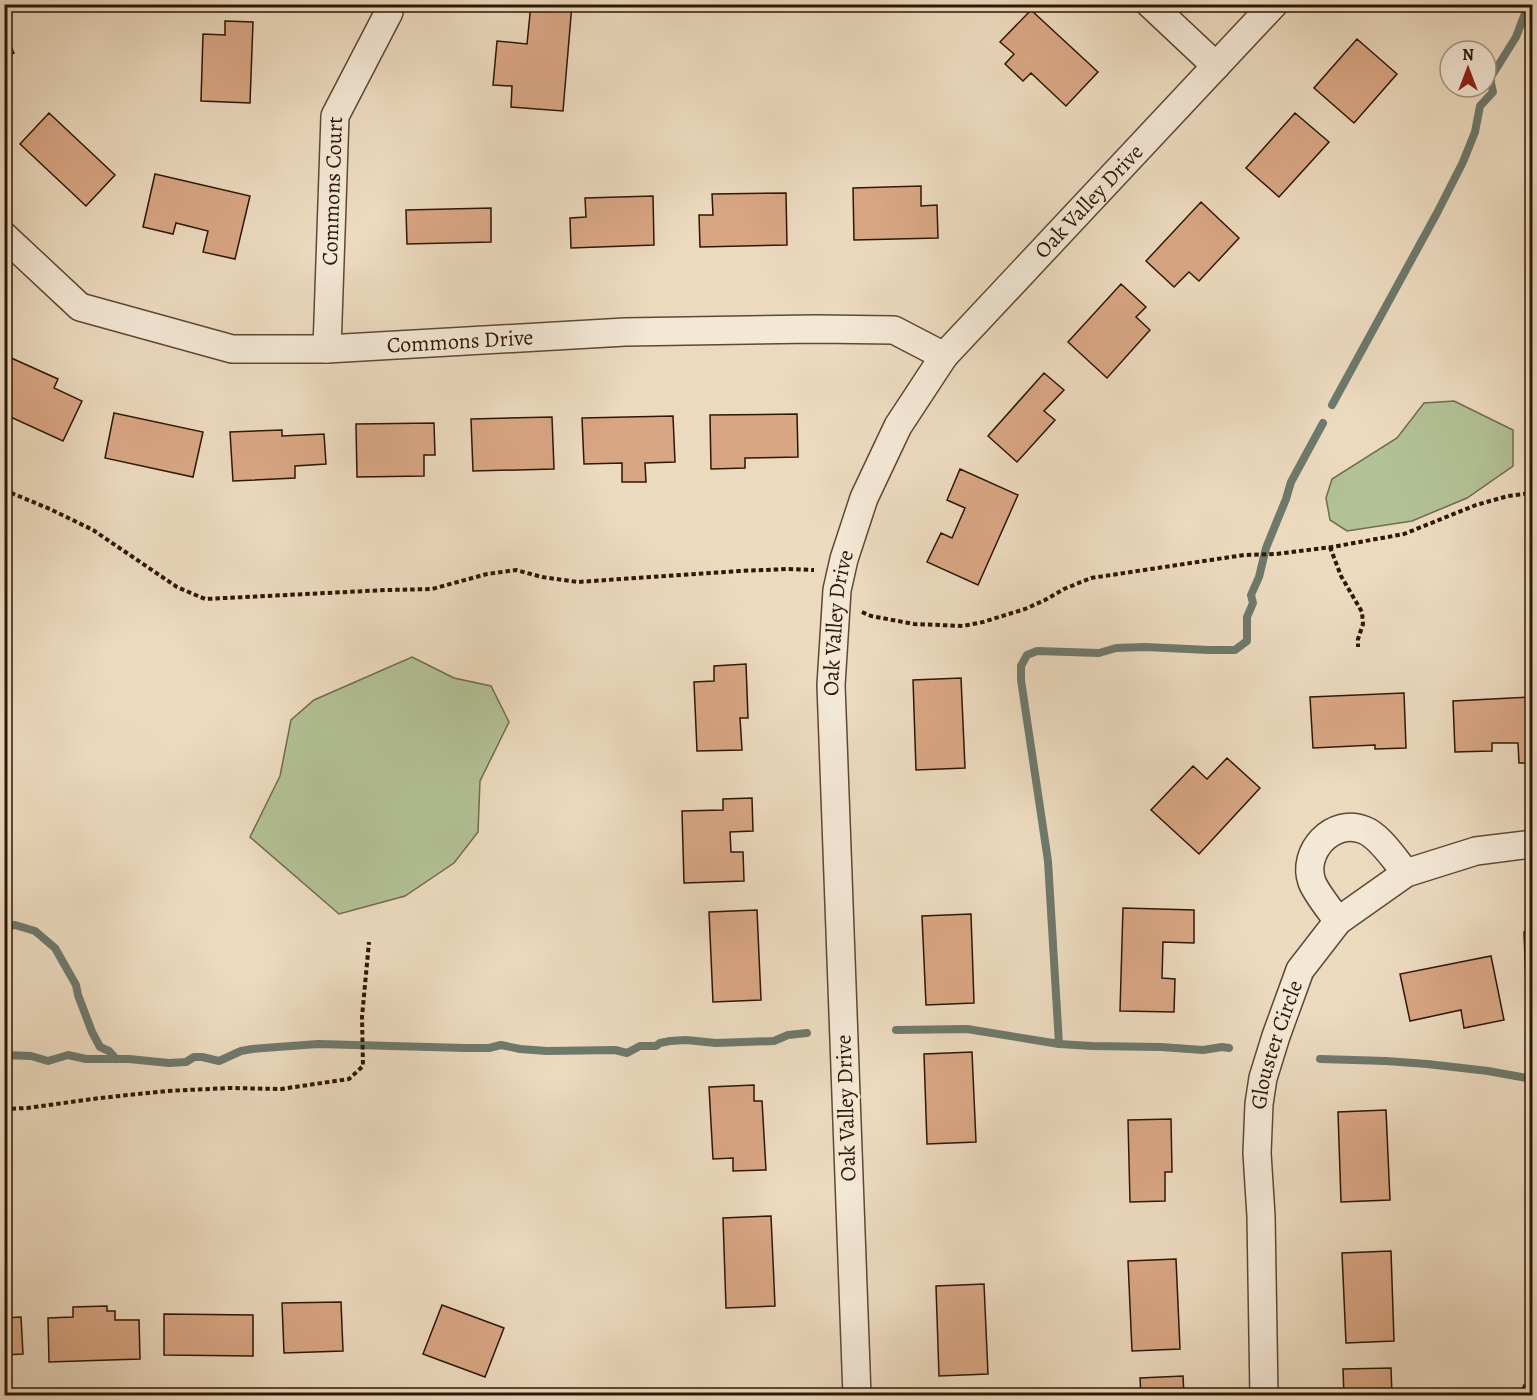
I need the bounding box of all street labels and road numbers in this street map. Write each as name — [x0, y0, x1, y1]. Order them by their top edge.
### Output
street label: Commons Court — [315, 116, 350, 266]
street label: Oak Valley Drive — [1028, 137, 1150, 265]
street label: Commons Drive — [386, 322, 534, 361]
street label: Oak Valley Drive — [816, 546, 861, 696]
street label: Glouster Circle — [1243, 976, 1310, 1111]
street label: Oak Valley Drive — [828, 1034, 864, 1182]

